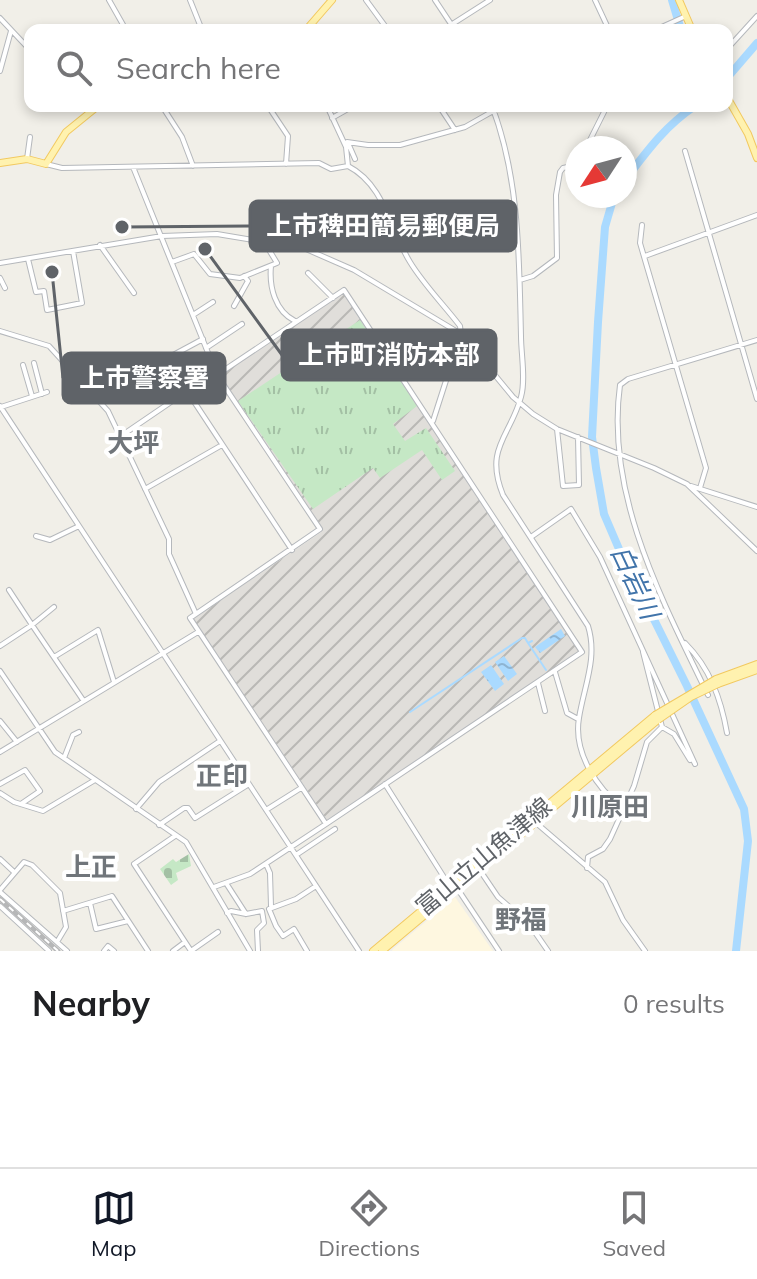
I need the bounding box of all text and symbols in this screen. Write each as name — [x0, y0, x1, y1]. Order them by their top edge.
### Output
search box — [24, 24, 733, 112]
icon: search — [52, 46, 96, 90]
text: Search here — [116, 49, 281, 87]
north arrow — [565, 136, 637, 208]
callout: 上市稗田簡易郵便局 — [250, 201, 516, 251]
text: 上市稗田簡易郵便局 — [266, 209, 500, 242]
callout: 上市町消防本部 — [282, 330, 496, 380]
text: 上市町消防本部 — [298, 338, 480, 371]
callout: 上市警察署 — [63, 353, 225, 403]
text: 上市警察署 — [79, 361, 209, 394]
district label: 大坪 — [107, 426, 159, 459]
water label: 白岩川 — [604, 539, 668, 627]
district label: 正印 — [196, 759, 248, 792]
district label: 川原田 — [571, 790, 649, 823]
street label: 富山立山魚津線 — [409, 791, 557, 922]
district label: 上正 — [65, 850, 117, 883]
district label: 野福 — [495, 903, 547, 936]
text: Nearby — [32, 982, 150, 1025]
text: 0 results — [623, 987, 725, 1020]
tab: Map — [91, 1186, 136, 1262]
tab: Directions — [319, 1186, 420, 1262]
tab: Saved — [602, 1186, 666, 1262]

